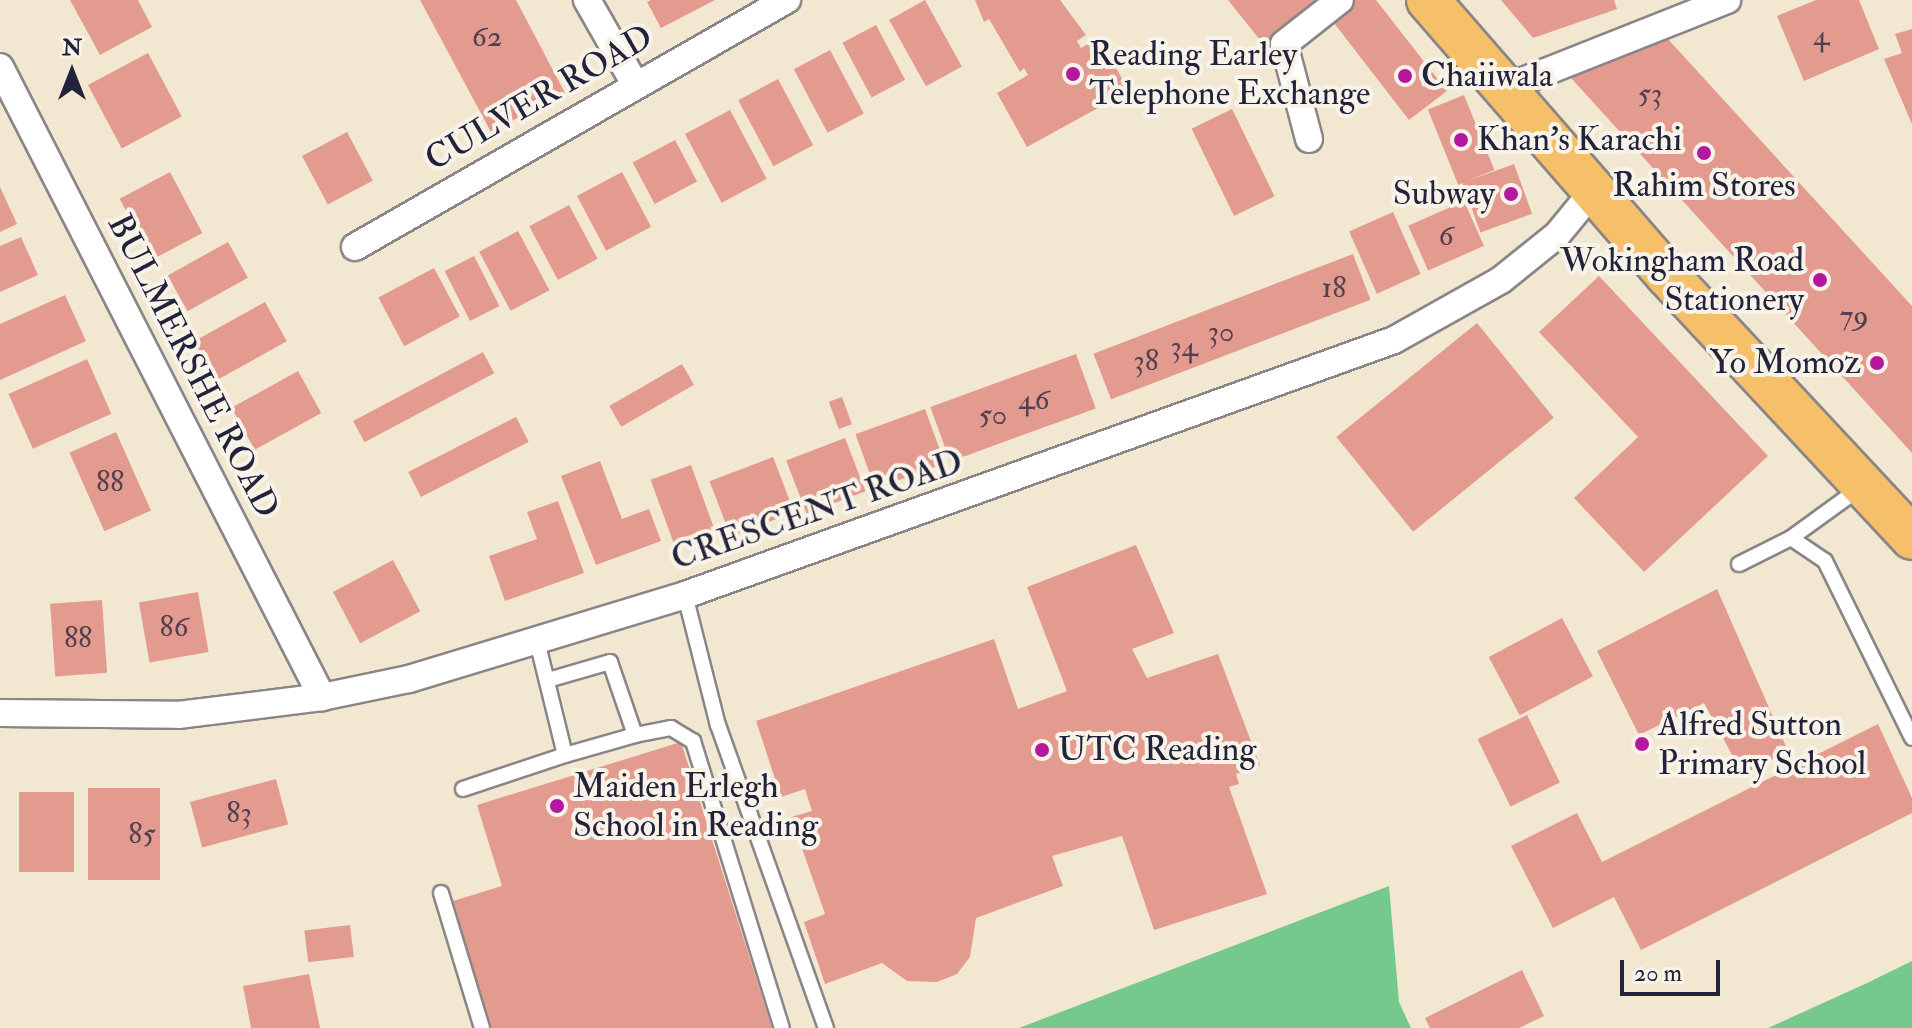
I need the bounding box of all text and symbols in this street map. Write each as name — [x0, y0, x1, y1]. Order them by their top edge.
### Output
street label: CULVER ROAD — [418, 16, 660, 180]
house number: 4 — [1813, 18, 1829, 54]
house number: 62 — [472, 19, 502, 55]
north arrow — [32, 32, 112, 112]
text: N — [62, 34, 82, 62]
place label: Reading Earley Telephone Exchange — [1089, 34, 1370, 114]
place label: Chaiiwala — [1421, 56, 1553, 96]
marker: Reading Earley Telephone Exchange — [1064, 65, 1082, 83]
marker: Chaiiwala — [1396, 67, 1414, 85]
house number: 53 — [1638, 76, 1662, 112]
place label: Khan's Karachi — [1477, 120, 1682, 160]
marker: Khan's Karachi — [1452, 131, 1470, 149]
marker: Rahim Stores — [1695, 144, 1713, 162]
place label: Rahim Stores — [1612, 166, 1796, 206]
place label: Subway — [1393, 174, 1495, 214]
marker: Subway — [1502, 185, 1520, 203]
street label: BULMERSHE ROAD — [99, 207, 287, 525]
house number: 6 — [1438, 218, 1454, 254]
place label: Wokingham Road Stationery — [1560, 240, 1804, 320]
house number: 18 — [1322, 270, 1346, 306]
marker: Wokingham Road Stationery — [1811, 271, 1829, 289]
house number: 79 — [1839, 298, 1869, 334]
house number: 30 — [1208, 314, 1234, 350]
house number: 34 — [1170, 329, 1198, 365]
house number: 38 — [1133, 343, 1159, 379]
place label: Yo Momoz — [1710, 343, 1861, 383]
marker: Yo Momoz — [1868, 354, 1886, 372]
house number: 46 — [1018, 382, 1050, 418]
house number: 50 — [979, 397, 1007, 433]
street label: CRESCENT ROAD — [666, 441, 968, 579]
house number: 88 — [96, 464, 124, 500]
house number: 86 — [159, 609, 189, 645]
house number: 88 — [64, 620, 92, 656]
place label: Alfred Sutton Primary School — [1658, 704, 1866, 784]
place label: UTC Reading — [1058, 730, 1256, 770]
marker: Alfred Sutton Primary School — [1633, 735, 1651, 753]
marker: UTC Reading — [1033, 741, 1051, 759]
place label: Maiden Erlegh School in Reading — [573, 766, 818, 846]
house number: 83 — [226, 795, 252, 831]
marker: Maiden Erlegh School in Reading — [548, 797, 566, 815]
house number: 85 — [128, 816, 156, 852]
scale bar — [1624, 944, 1724, 994]
text: 20 m — [1634, 958, 1682, 989]

